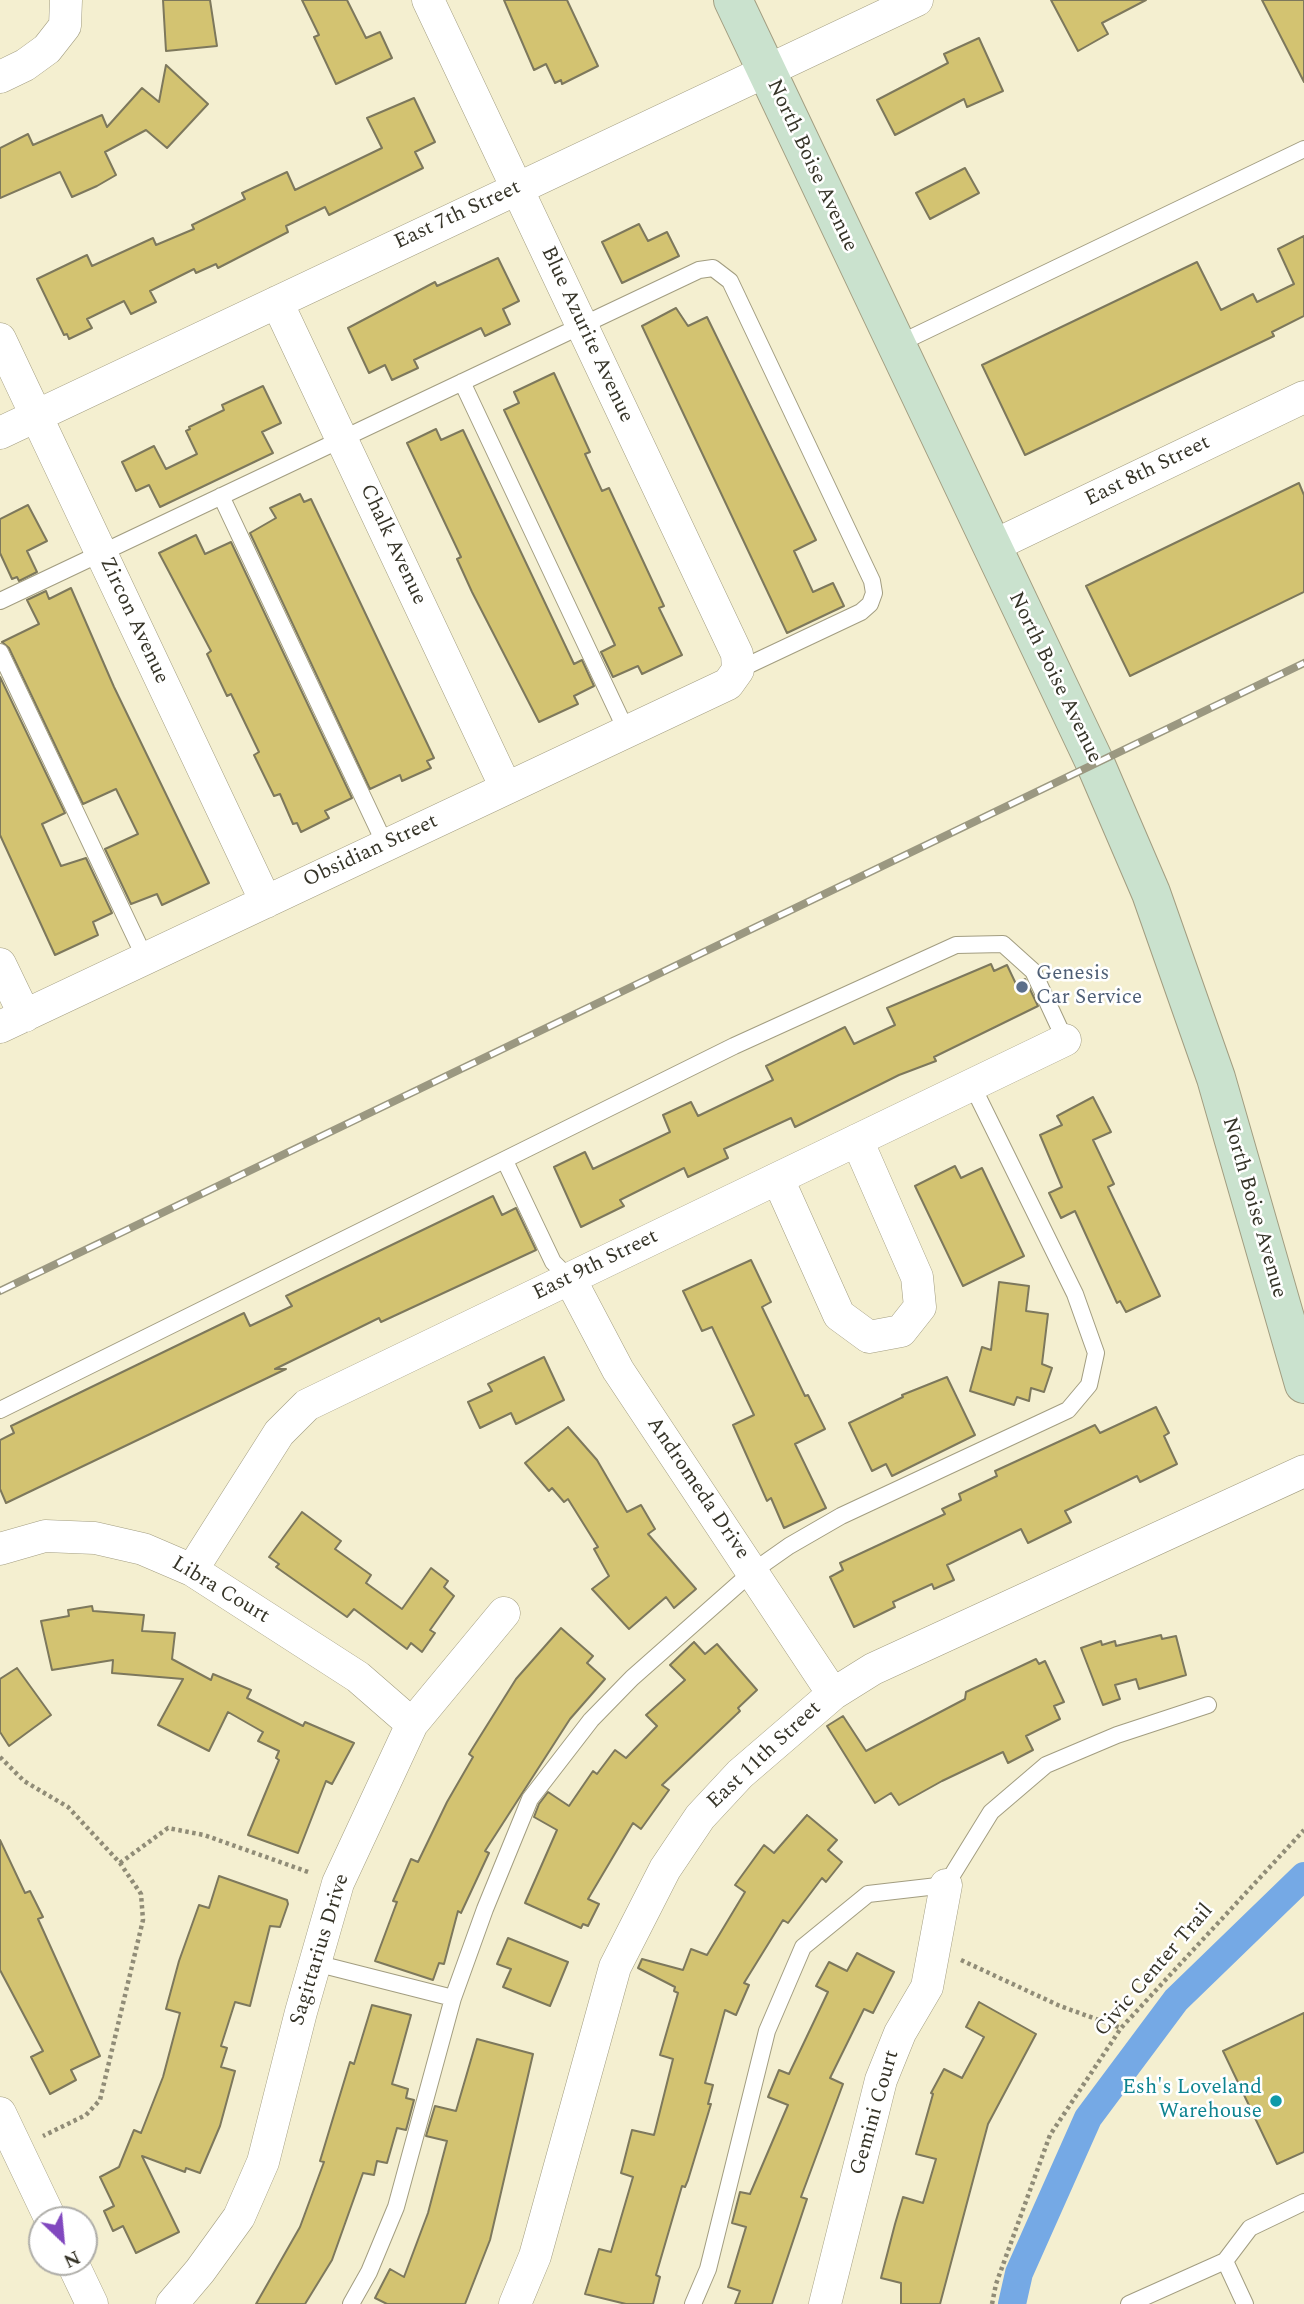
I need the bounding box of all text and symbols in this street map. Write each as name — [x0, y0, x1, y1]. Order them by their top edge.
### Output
street label: North Boise Avenue — [760, 76, 862, 256]
street label: East 7th Street — [391, 176, 525, 256]
street label: Blue Azurite Avenue — [534, 243, 638, 427]
street label: East 8th Street — [1081, 431, 1215, 513]
street label: Chalk Avenue — [353, 481, 431, 609]
street label: Zircon Avenue — [93, 554, 173, 688]
street label: North Boise Avenue — [1002, 588, 1106, 768]
street label: Obsidian Street — [300, 810, 442, 894]
place label: Genesis Car Service — [1036, 962, 1142, 1012]
marker: Genesis Car Service — [1014, 979, 1030, 995]
street label: North Boise Avenue — [1215, 1115, 1291, 1301]
street label: East 9th Street — [529, 1225, 663, 1307]
street label: Andromeda Drive — [640, 1413, 754, 1565]
street label: Libra Court — [166, 1552, 274, 1630]
street label: East 11th Street — [703, 1697, 827, 1815]
street label: Sagittarius Drive — [286, 1871, 356, 2029]
street label: Civic Center Trail — [1090, 1899, 1220, 2043]
street label: Gemini Court — [846, 2048, 906, 2178]
place label: Esh's Loveland Warehouse — [1122, 2076, 1262, 2126]
marker: Esh's Loveland Warehouse — [1268, 2093, 1284, 2109]
north arrow — [28, 2206, 98, 2276]
text: N — [58, 2242, 85, 2275]

